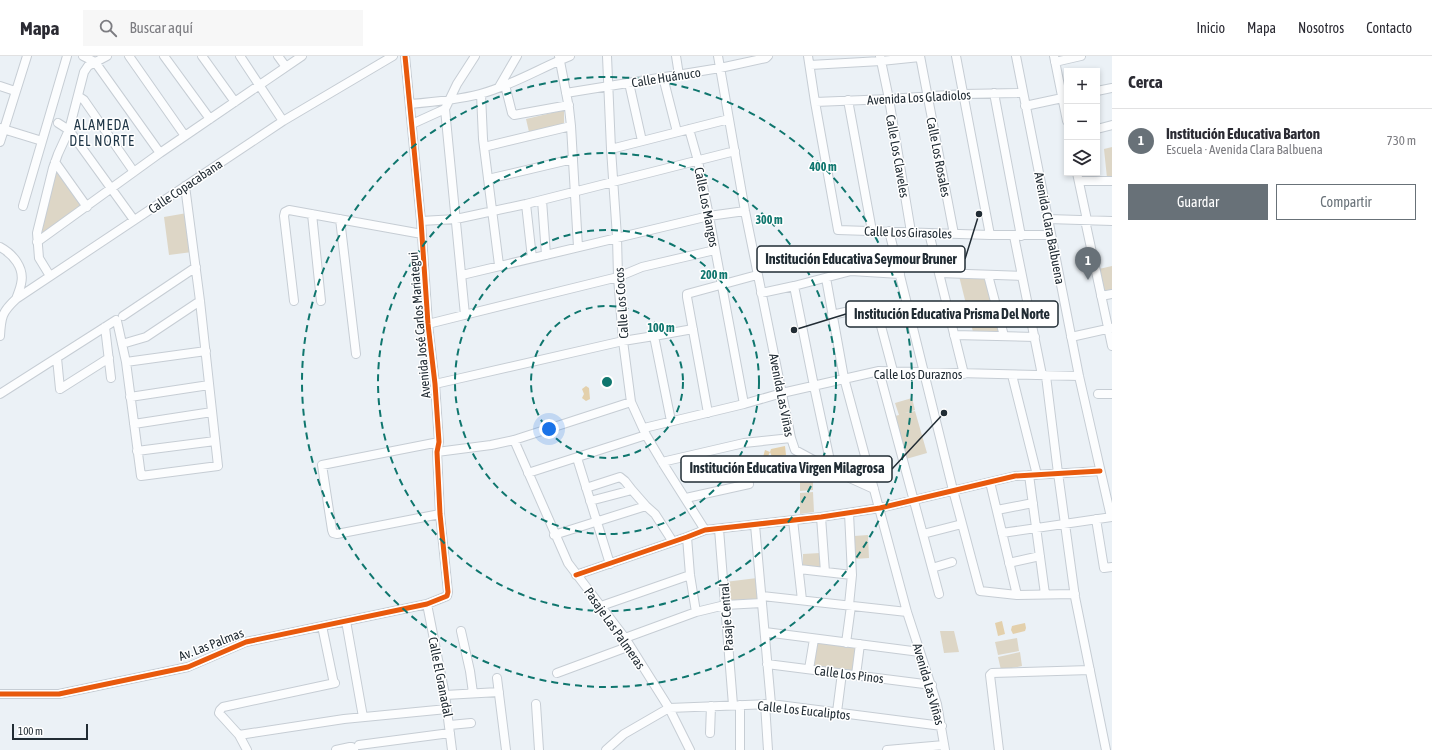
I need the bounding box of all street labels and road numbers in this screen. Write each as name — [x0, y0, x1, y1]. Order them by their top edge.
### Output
street label: Calle Huánuco — [630, 65, 702, 90]
street label: Avenida Los Gladiolos — [867, 87, 972, 108]
street label: Calle Los Claveles — [883, 113, 912, 199]
street label: Calle Los Rosales — [923, 116, 954, 199]
street label: Calle Copacabana — [145, 156, 225, 217]
street label: Calle Los Mangos — [691, 166, 722, 249]
street label: Avenida Clara Balbuena — [1031, 171, 1068, 285]
street label: Calle Los Girasoles — [864, 223, 953, 242]
street label: Avenida José Carlos Mariategui — [406, 251, 433, 399]
street label: Calle Los Cocos — [612, 266, 631, 339]
street label: Avenida Las Viñas — [766, 352, 797, 438]
street label: Calle Los Duraznos — [874, 367, 963, 382]
street label: Pasaje Central — [717, 582, 736, 652]
street label: Pasaje Las Palmeras — [581, 585, 648, 672]
street label: Av. Las Palmas — [177, 625, 246, 664]
street label: Calle El Granadal — [425, 636, 456, 719]
street label: Avenida Las Viñas — [910, 641, 947, 727]
street label: Calle Los Pinos — [813, 663, 885, 686]
street label: Calle Los Eucaliptos — [757, 698, 852, 723]

